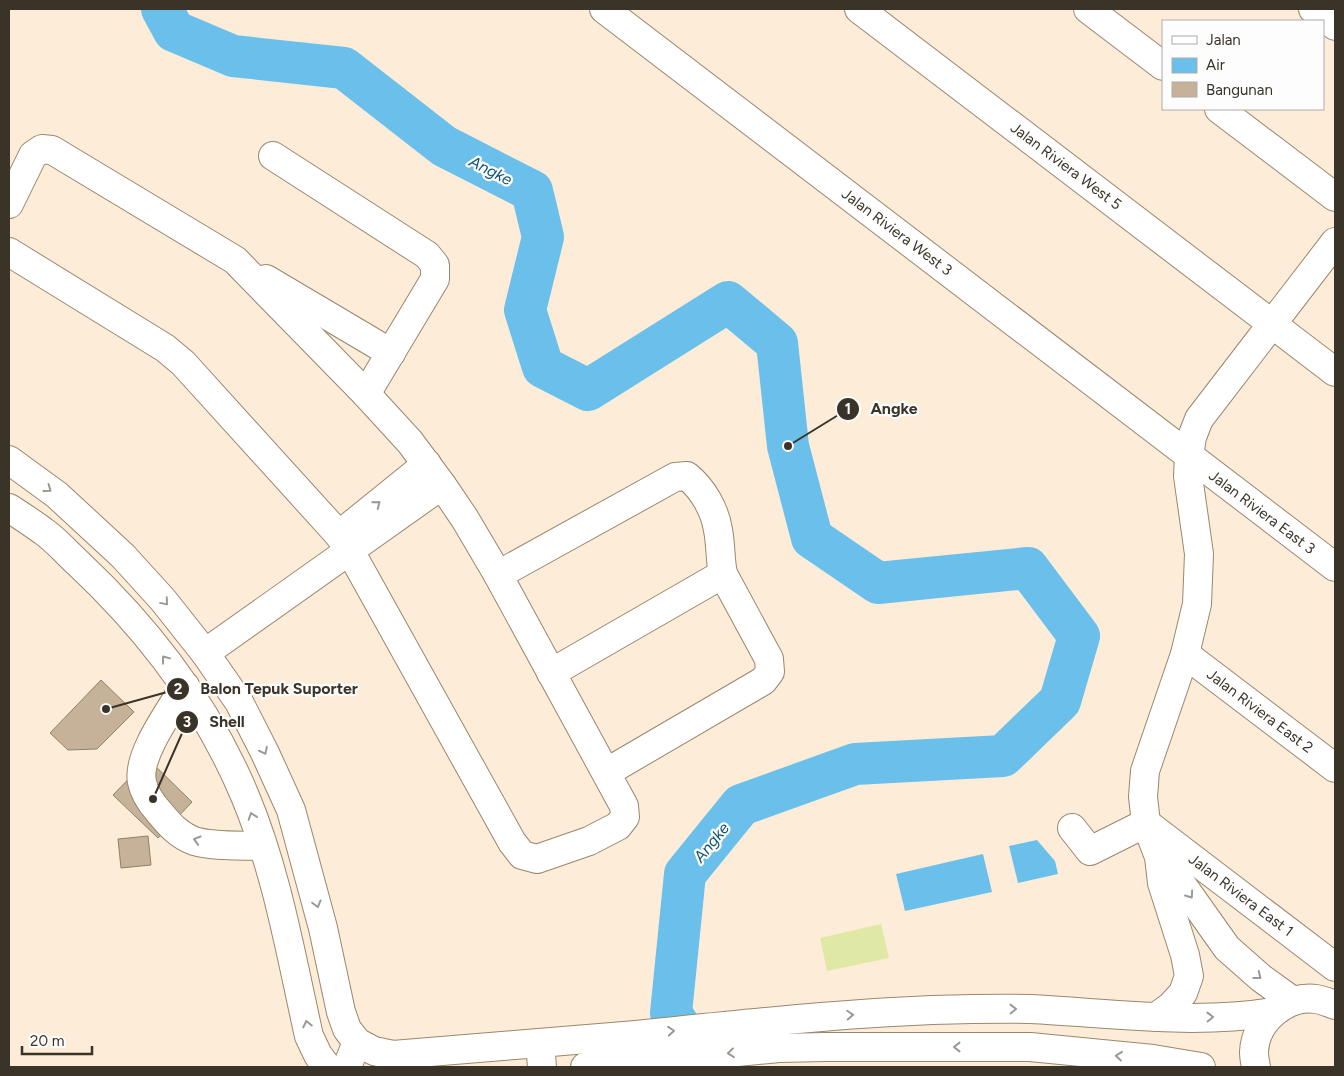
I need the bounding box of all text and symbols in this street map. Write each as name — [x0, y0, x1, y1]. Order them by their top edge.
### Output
legend — [1162, 20, 1324, 110]
text: Jalan — [1206, 31, 1241, 49]
text: Air — [1206, 56, 1225, 74]
text: Bangunan — [1206, 81, 1273, 99]
street label: Jalan Riviera West 5 — [1007, 118, 1125, 214]
water label: Angke — [465, 151, 516, 189]
street label: Jalan Riviera West 3 — [838, 185, 956, 279]
callout: Angke — [835, 393, 927, 424]
text: Angke — [870, 399, 918, 418]
text: 1 — [845, 400, 851, 418]
street label: Jalan Riviera East 3 — [1205, 466, 1319, 558]
one-way arrow — [42, 483, 52, 492]
one-way arrow — [371, 501, 380, 510]
one-way arrow — [159, 596, 167, 605]
one-way arrow — [162, 655, 171, 665]
street label: Jalan Riviera East 2 — [1203, 665, 1317, 757]
callout: Balon Tepuk Suporter — [166, 673, 368, 704]
text: Balon Tepuk Suporter — [200, 679, 358, 698]
text: 2 — [174, 680, 183, 698]
callout: Shell — [174, 706, 255, 737]
text: Shell — [209, 712, 245, 731]
text: 3 — [183, 713, 191, 731]
one-way arrow — [258, 746, 268, 755]
one-way arrow — [248, 812, 258, 821]
water label: Angke — [689, 818, 733, 867]
one-way arrow — [193, 836, 201, 846]
street label: Jalan Riviera East 1 — [1185, 850, 1297, 940]
one-way arrow — [1184, 889, 1193, 899]
one-way arrow — [311, 900, 322, 909]
one-way arrow — [1253, 970, 1262, 979]
one-way arrow — [1009, 1004, 1017, 1015]
one-way arrow — [847, 1010, 855, 1021]
one-way arrow — [1206, 1012, 1214, 1023]
one-way arrow — [302, 1019, 312, 1028]
scale bar — [22, 1024, 92, 1056]
one-way arrow — [667, 1026, 675, 1037]
text: 20 m — [30, 1032, 64, 1050]
one-way arrow — [952, 1042, 960, 1052]
one-way arrow — [727, 1047, 735, 1058]
one-way arrow — [1114, 1051, 1122, 1062]

